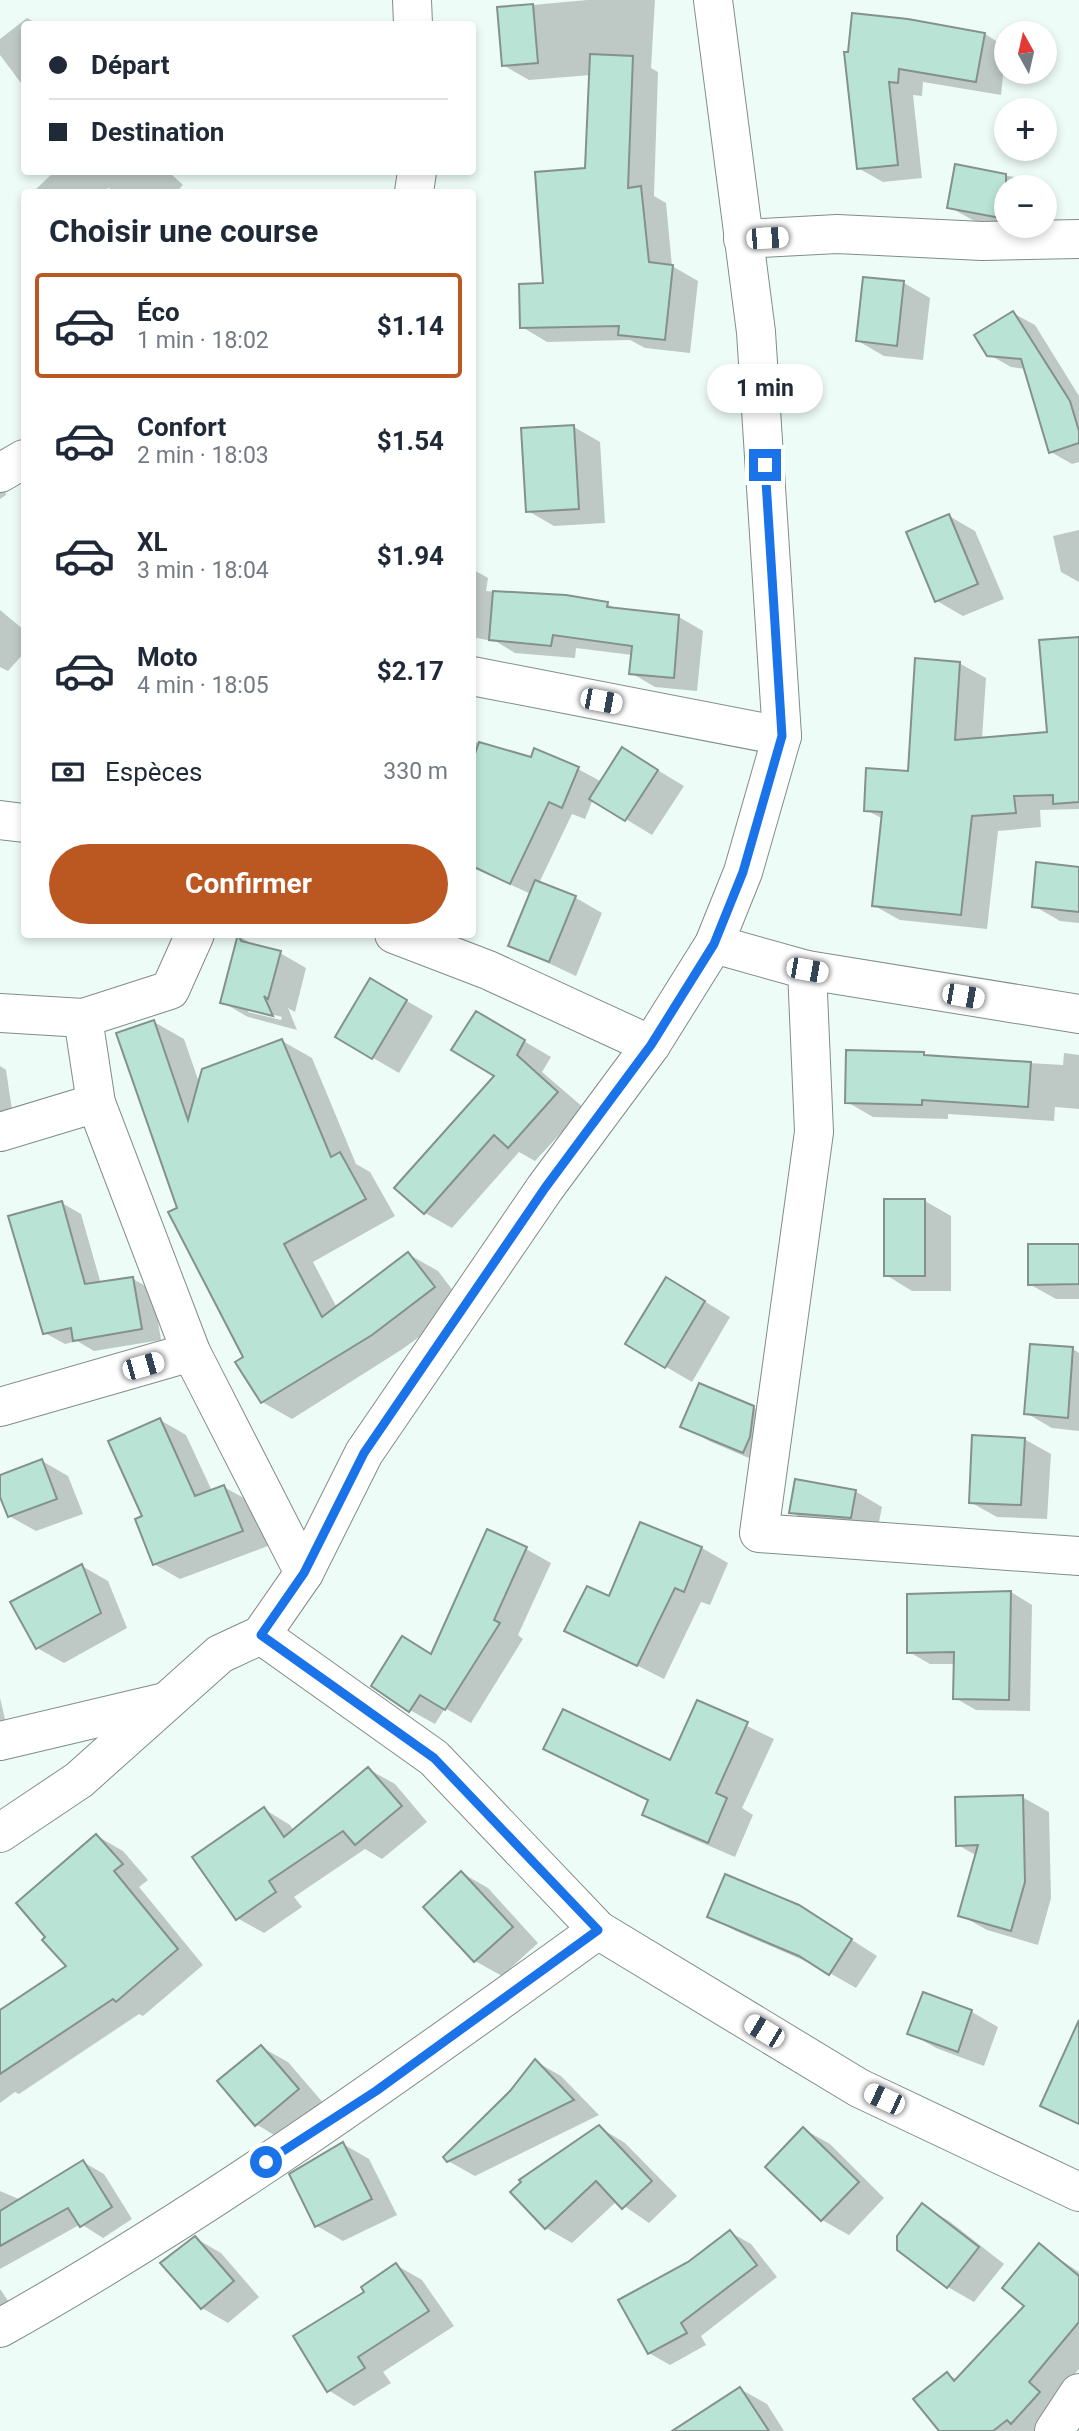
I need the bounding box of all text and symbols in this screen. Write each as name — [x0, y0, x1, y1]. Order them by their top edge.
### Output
north arrow — [994, 21, 1057, 84]
map controls — [994, 21, 1057, 238]
text: Départ — [91, 50, 169, 80]
button: + — [994, 98, 1057, 161]
text: Destination — [91, 117, 224, 147]
button: − — [994, 175, 1057, 238]
text: Choisir une course — [49, 212, 318, 250]
car — [746, 226, 789, 250]
icon: car — [53, 294, 116, 357]
text: Éco — [137, 297, 180, 327]
text: $1.14 — [377, 311, 444, 341]
text: 1 min · 18:02 — [137, 327, 269, 354]
callout: 1 min — [707, 364, 823, 412]
text: 1 min — [736, 375, 794, 402]
icon: car — [53, 409, 116, 472]
text: Confort — [137, 412, 226, 442]
text: $1.54 — [377, 426, 444, 456]
text: 2 min · 18:03 — [137, 442, 269, 469]
route end — [749, 449, 781, 481]
icon: car — [53, 524, 116, 587]
text: XL — [137, 527, 168, 557]
text: $1.94 — [377, 541, 444, 571]
text: 3 min · 18:04 — [137, 557, 269, 584]
icon: car — [53, 639, 116, 702]
text: Moto — [137, 642, 198, 672]
text: $2.17 — [377, 656, 444, 686]
text: 4 min · 18:05 — [137, 672, 269, 699]
car — [579, 687, 624, 715]
icon: cash — [49, 753, 87, 791]
text: Espèces — [105, 757, 202, 787]
text: 330 m — [383, 758, 448, 785]
button: Confirmer — [49, 844, 448, 924]
car — [785, 956, 830, 984]
car — [941, 982, 986, 1010]
car — [120, 1350, 167, 1382]
car — [741, 2011, 788, 2051]
car — [861, 2081, 908, 2117]
route start — [250, 2146, 282, 2178]

